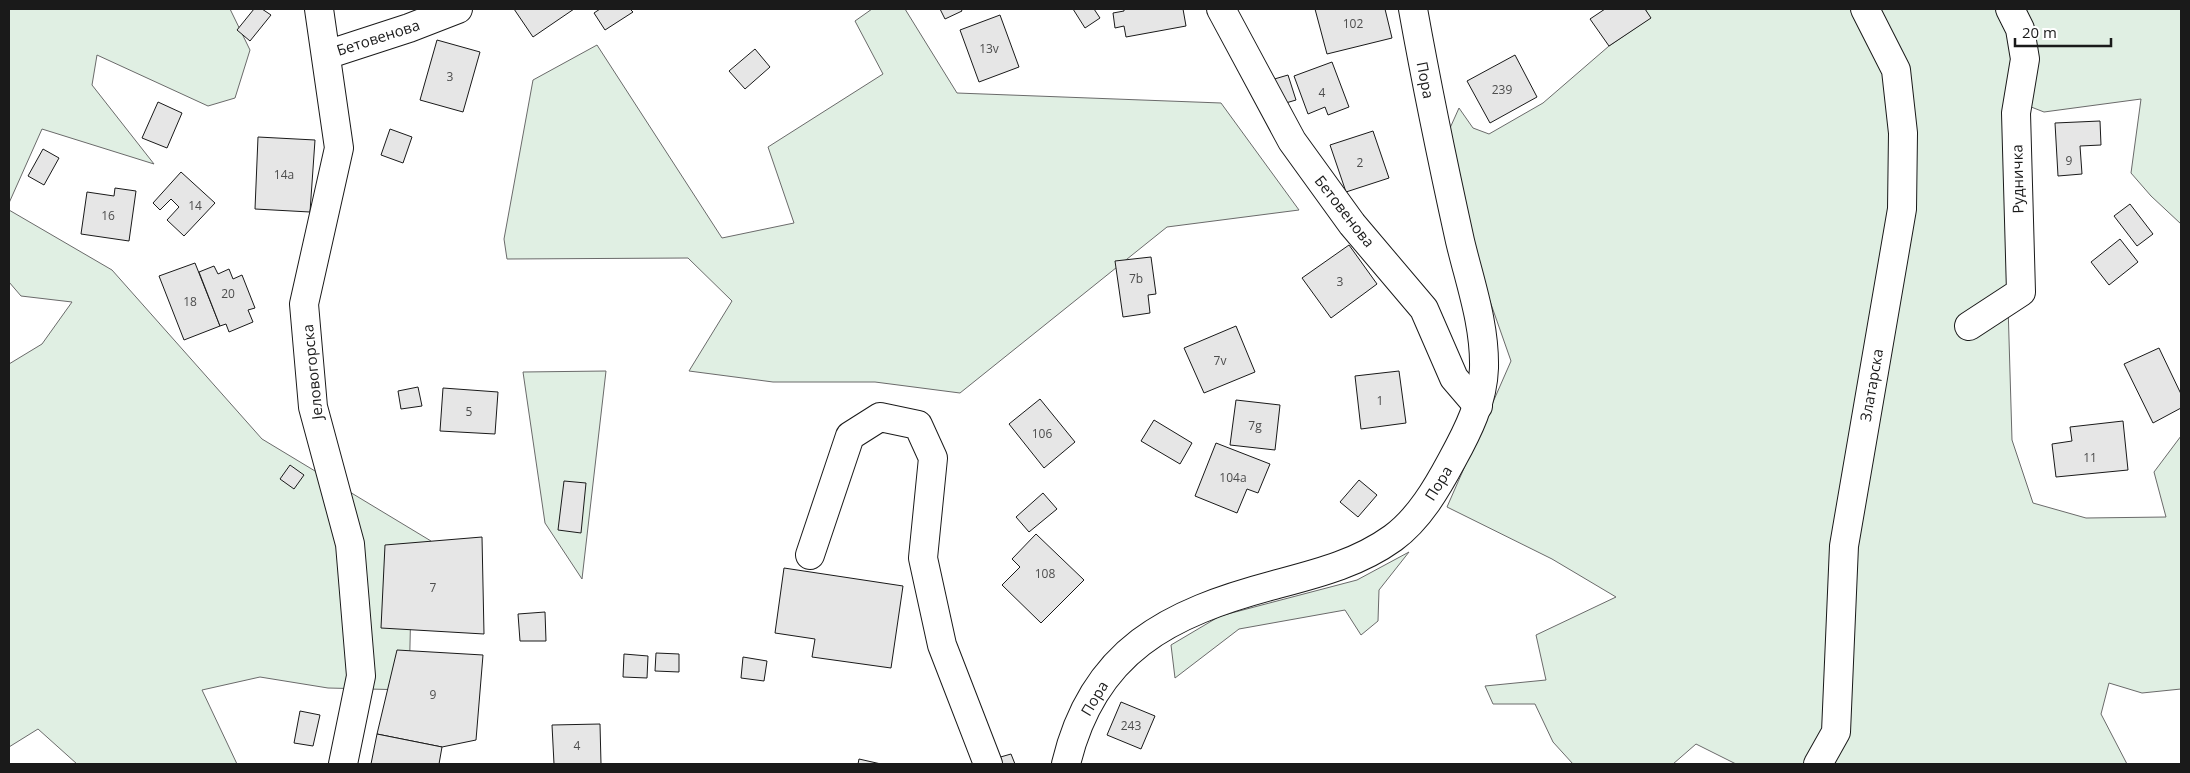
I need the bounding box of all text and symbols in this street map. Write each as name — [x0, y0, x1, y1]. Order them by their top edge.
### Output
street label: Бетовенова — [334, 14, 422, 60]
house number: 102 — [1343, 15, 1363, 32]
scale bar — [2015, 15, 2111, 47]
text: 20 m — [2022, 22, 2057, 42]
house number: 13v — [979, 40, 999, 57]
street label: Пора — [1413, 60, 1439, 100]
house number: 3 — [447, 68, 454, 85]
house number: 239 — [1492, 81, 1512, 98]
house number: 4 — [1319, 84, 1326, 101]
street label: Рудничка — [2006, 144, 2028, 214]
house number: 9 — [2066, 152, 2073, 169]
house number: 2 — [1357, 154, 1364, 171]
house number: 14a — [274, 166, 294, 183]
street label: Бетовенова — [1311, 171, 1379, 251]
house number: 14 — [188, 197, 202, 214]
house number: 16 — [101, 207, 115, 224]
house number: 7b — [1129, 270, 1143, 287]
house number: 3 — [1337, 273, 1344, 290]
house number: 20 — [221, 285, 235, 302]
house number: 18 — [183, 293, 197, 310]
street label: Јеловогорска — [297, 323, 327, 423]
street label: Златарска — [1855, 347, 1887, 423]
house number: 7v — [1214, 352, 1226, 369]
house number: 1 — [1377, 392, 1383, 409]
house number: 5 — [466, 403, 473, 420]
house number: 7g — [1248, 417, 1262, 434]
house number: 106 — [1032, 425, 1052, 442]
house number: 11 — [2083, 449, 2097, 466]
street label: Пора — [1420, 462, 1456, 504]
house number: 104a — [1219, 469, 1247, 486]
house number: 108 — [1035, 565, 1055, 582]
house number: 7 — [430, 579, 437, 596]
street label: Пора — [1076, 677, 1112, 719]
house number: 9 — [430, 686, 437, 703]
house number: 243 — [1121, 717, 1141, 734]
house number: 4 — [574, 737, 581, 754]

